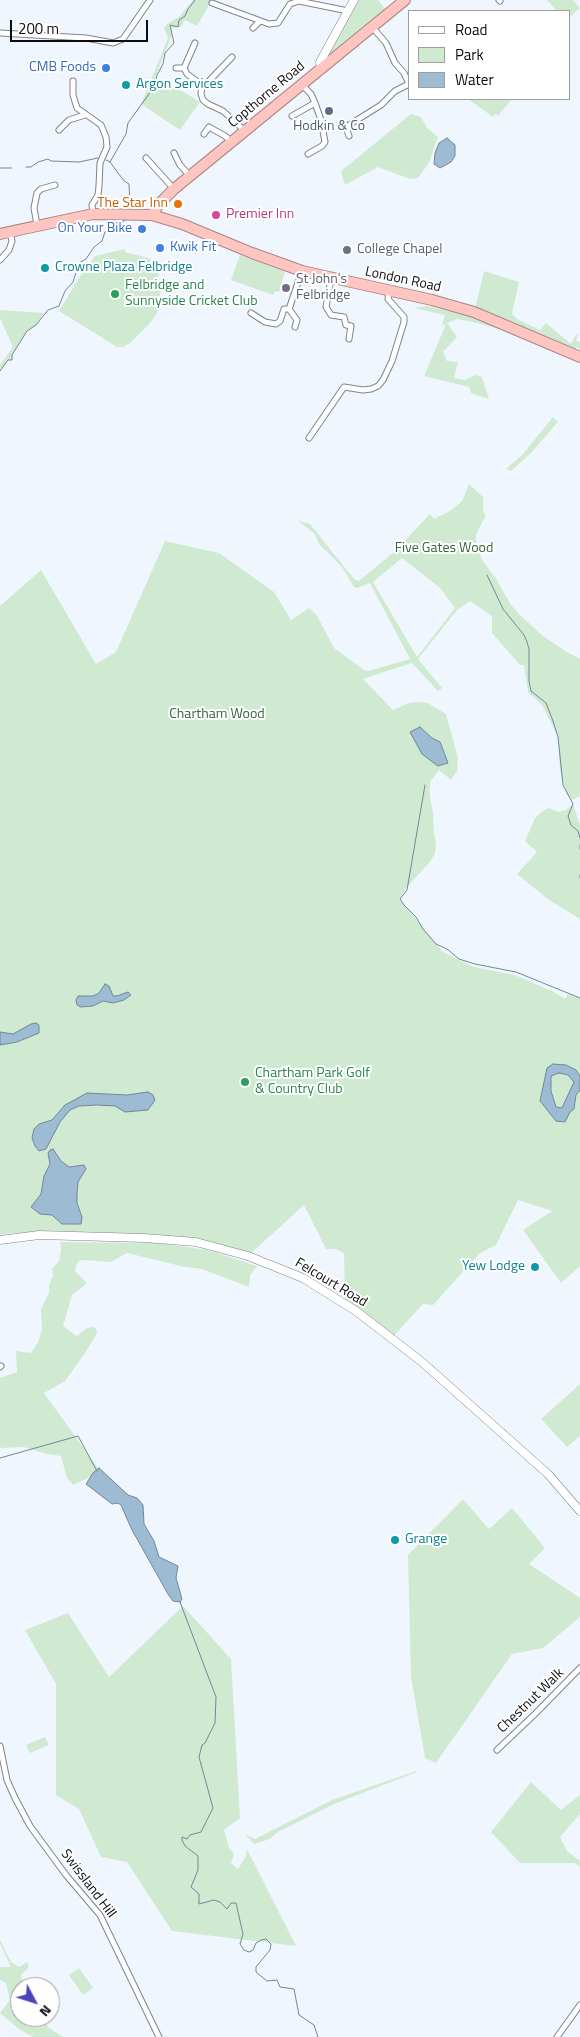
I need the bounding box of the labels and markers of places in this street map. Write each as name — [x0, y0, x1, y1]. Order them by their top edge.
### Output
place label: CMB Foods — [29, 60, 96, 76]
marker: CMB Foods — [100, 62, 112, 74]
place label: Argon Services — [136, 77, 223, 93]
marker: Argon Services — [120, 79, 132, 91]
marker: Hodkin & Co — [323, 105, 335, 117]
place label: Hodkin & Co — [293, 119, 365, 135]
place label: The Star Inn — [97, 196, 168, 212]
marker: The Star Inn — [172, 198, 184, 210]
place label: Premier Inn — [226, 207, 294, 223]
marker: Premier Inn — [210, 209, 222, 221]
place label: On Your Bike — [58, 221, 132, 237]
marker: On Your Bike — [136, 223, 148, 235]
place label: Kwik Fit — [170, 240, 216, 256]
marker: Kwik Fit — [154, 242, 166, 254]
place label: College Chapel — [357, 242, 443, 258]
marker: College Chapel — [341, 244, 353, 256]
place label: Crowne Plaza Felbridge — [55, 260, 192, 276]
marker: Crowne Plaza Felbridge — [39, 262, 51, 274]
place label: St John's Felbridge — [296, 272, 350, 304]
place label: Felbridge and Sunnyside Cricket Club — [125, 278, 258, 310]
marker: St John's Felbridge — [280, 282, 292, 294]
marker: Felbridge and Sunnyside Cricket Club — [109, 288, 121, 300]
place label: Chartham Park Golf & Country Club — [255, 1066, 370, 1098]
marker: Chartham Park Golf & Country Club — [239, 1076, 251, 1088]
place label: Yew Lodge — [462, 1259, 525, 1275]
marker: Yew Lodge — [529, 1261, 541, 1273]
place label: Grange — [405, 1532, 447, 1548]
marker: Grange — [389, 1534, 401, 1546]

